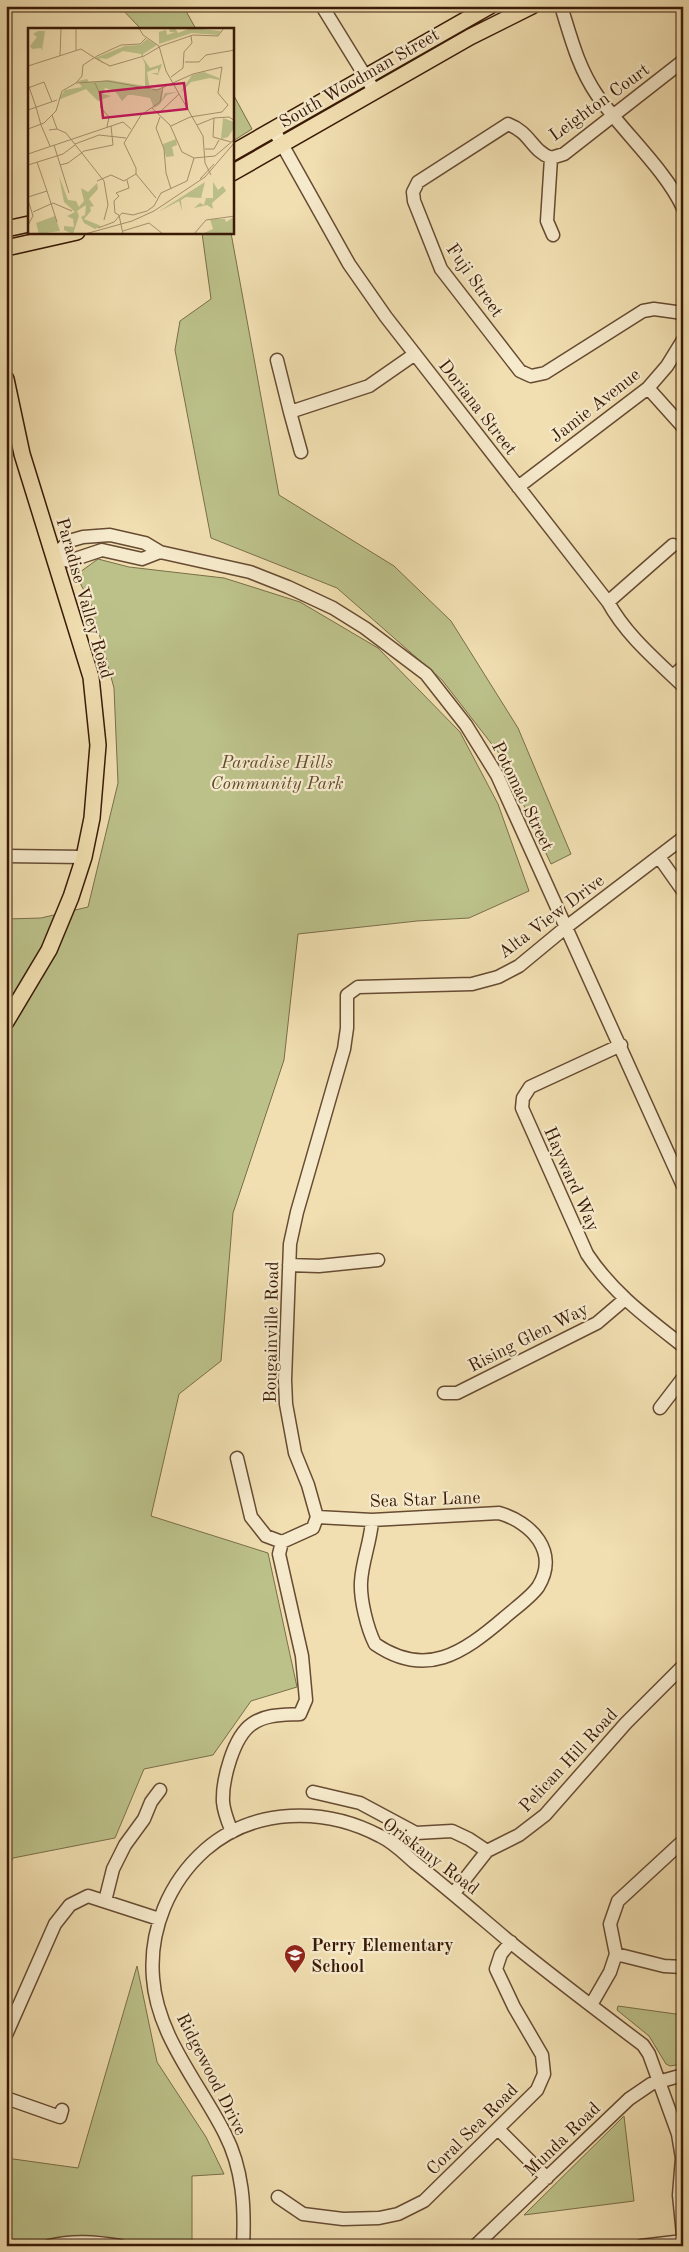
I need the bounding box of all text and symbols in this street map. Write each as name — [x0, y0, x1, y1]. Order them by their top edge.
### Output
street label: South Woodman Street — [277, 26, 442, 132]
inset map — [28, 28, 234, 234]
street label: Leighton Court — [546, 61, 653, 145]
street label: Fuji Street — [442, 241, 506, 321]
street label: Doriana Street — [435, 357, 520, 459]
street label: Jamie Avenue — [547, 365, 644, 446]
street label: Paradise Valley Road — [53, 516, 116, 681]
street label: Potomac Street — [488, 739, 556, 854]
park label: Paradise Hills Community Park — [210, 754, 344, 793]
street label: Alta View Drive — [495, 871, 608, 962]
street label: Hayward Way — [540, 1124, 602, 1235]
street label: Bougainville Road — [262, 1261, 282, 1403]
street label: Rising Glen Way — [466, 1300, 592, 1376]
street label: Sea Star Lane — [369, 1489, 481, 1511]
street label: Pelican Hill Road — [516, 1705, 621, 1816]
street label: Oriskany Road — [379, 1815, 482, 1899]
place label: Perry Elementary School — [311, 1937, 454, 1976]
school or university icon: Perry Elementary School — [283, 1943, 307, 1974]
street label: Ridgewood Drive — [173, 2011, 249, 2138]
street label: Coral Sea Road — [424, 2081, 522, 2179]
street label: Munda Road — [521, 2099, 604, 2180]

